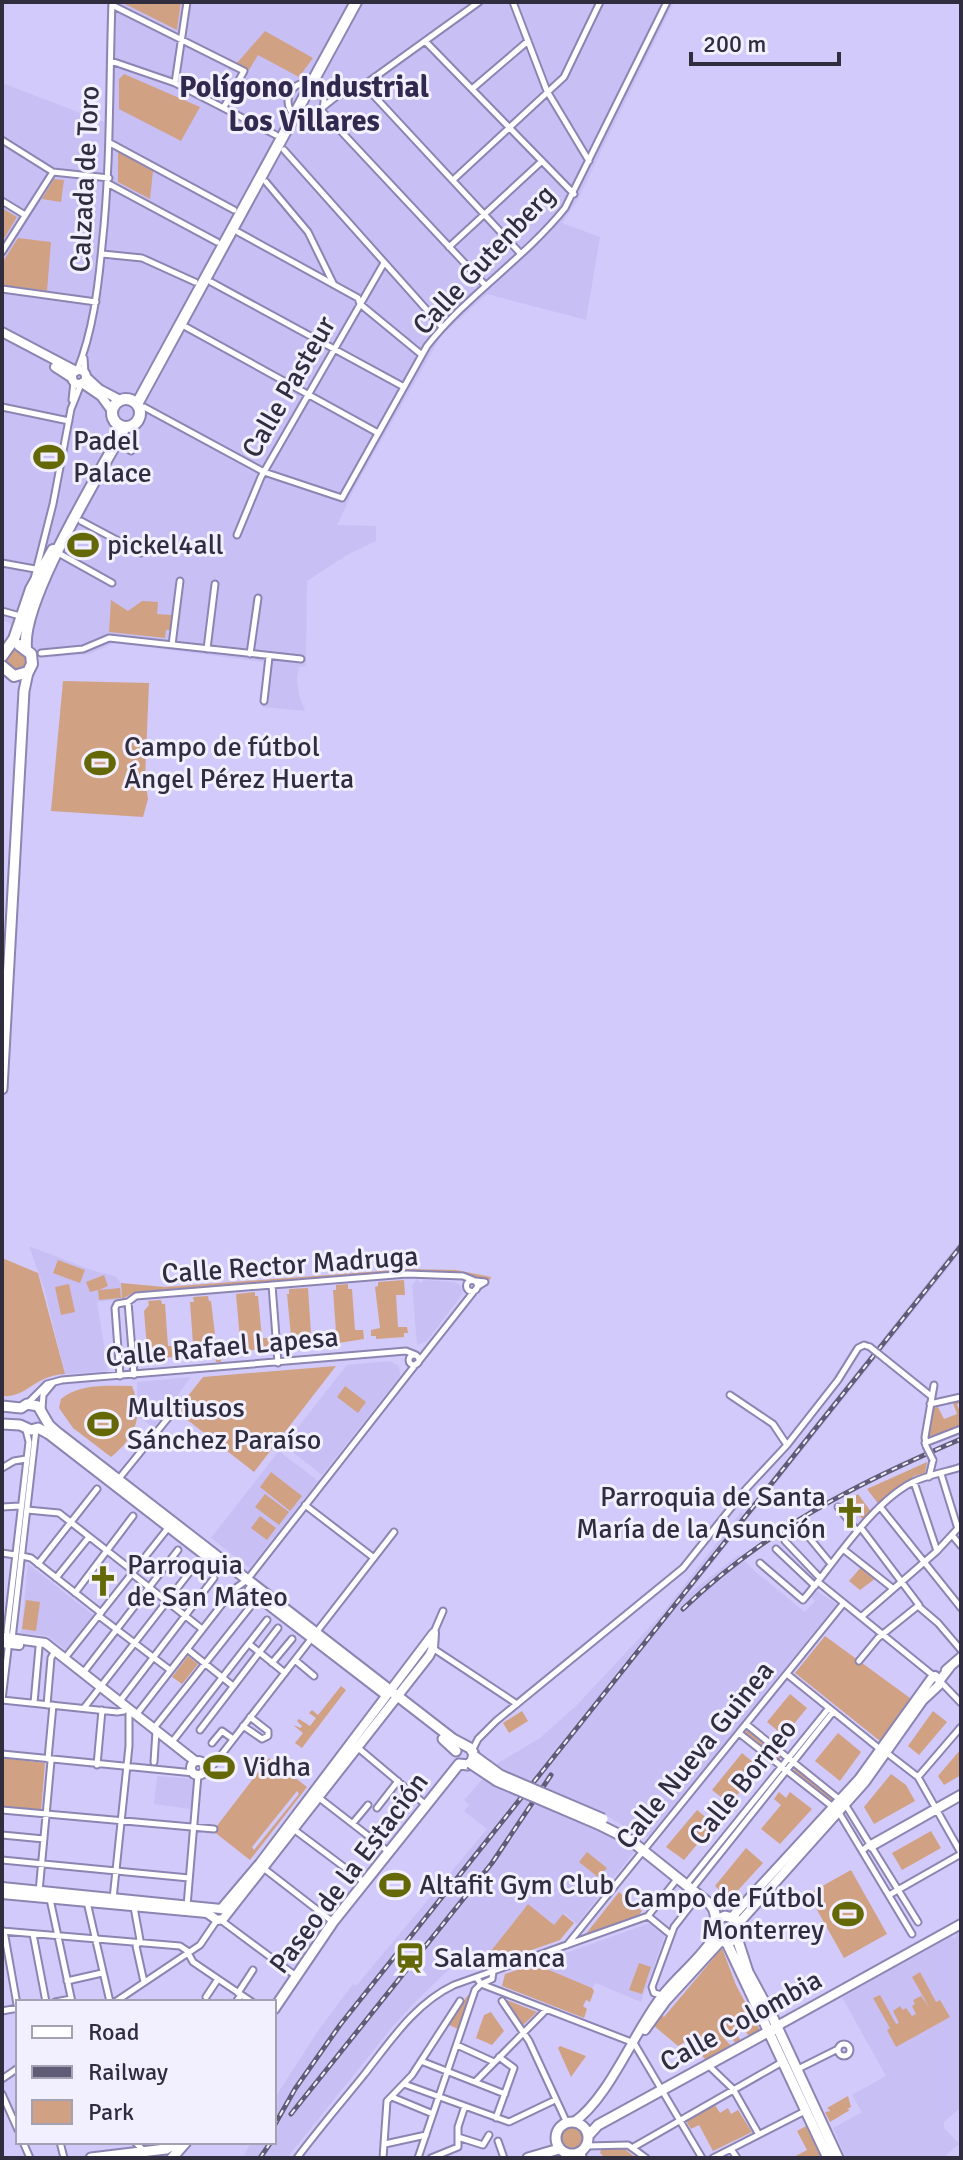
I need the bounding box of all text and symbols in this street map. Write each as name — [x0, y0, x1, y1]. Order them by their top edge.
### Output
scale bar — [691, 16, 839, 66]
text: 200 m — [703, 29, 766, 59]
district label: Polígono Industrial Los Villares — [179, 69, 429, 140]
street label: Calzada de Toro — [63, 85, 107, 273]
street label: Calle Gutenberg — [406, 178, 562, 342]
street label: Calle Pasteur — [235, 310, 344, 464]
place label: Padel Palace — [73, 424, 152, 490]
sports icon: Padel Palace — [32, 440, 66, 474]
sports icon: pickel4all — [66, 528, 100, 562]
place label: pickel4all — [107, 528, 224, 562]
place label: Campo de fútbol Ángel Pérez Huerta — [124, 730, 354, 796]
sports icon: Campo de fútbol Ángel Pérez Huerta — [83, 746, 117, 780]
street label: Calle Rector Madruga — [160, 1239, 420, 1291]
street label: Calle Rafael Lapesa — [104, 1320, 340, 1374]
place label: Multiusos Sánchez Paraíso — [127, 1391, 321, 1457]
sports icon: Multiusos Sánchez Paraíso — [86, 1407, 120, 1441]
place label: Parroquia de Santa María de la Asunción — [576, 1480, 826, 1546]
church icon: Parroquia de Santa María de la Asunción — [833, 1496, 867, 1530]
place label: Parroquia de San Mateo — [127, 1548, 288, 1614]
church icon: Parroquia de San Mateo — [86, 1564, 120, 1598]
street label: Calle Nueva Guinea — [609, 1654, 781, 1856]
street label: Calle Borneo — [682, 1712, 804, 1852]
sports icon: Vidha — [202, 1750, 236, 1784]
place label: Vidha — [243, 1750, 311, 1784]
street label: Paseo de la Estación — [262, 1766, 436, 1980]
sports icon: Altafit Gym Club — [378, 1868, 412, 1902]
place label: Altafit Gym Club — [419, 1868, 614, 1902]
place label: Campo de Fútbol Monterrey — [624, 1881, 824, 1947]
sports icon: Campo de Fútbol Monterrey — [831, 1897, 865, 1931]
station icon: Salamanca — [393, 1941, 427, 1975]
place label: Salamanca — [434, 1941, 565, 1975]
street label: Calle Colombia — [654, 1963, 828, 2079]
legend — [16, 2000, 276, 2144]
text: Road — [88, 2017, 139, 2047]
text: Railway — [88, 2057, 168, 2087]
text: Park — [88, 2097, 134, 2127]

